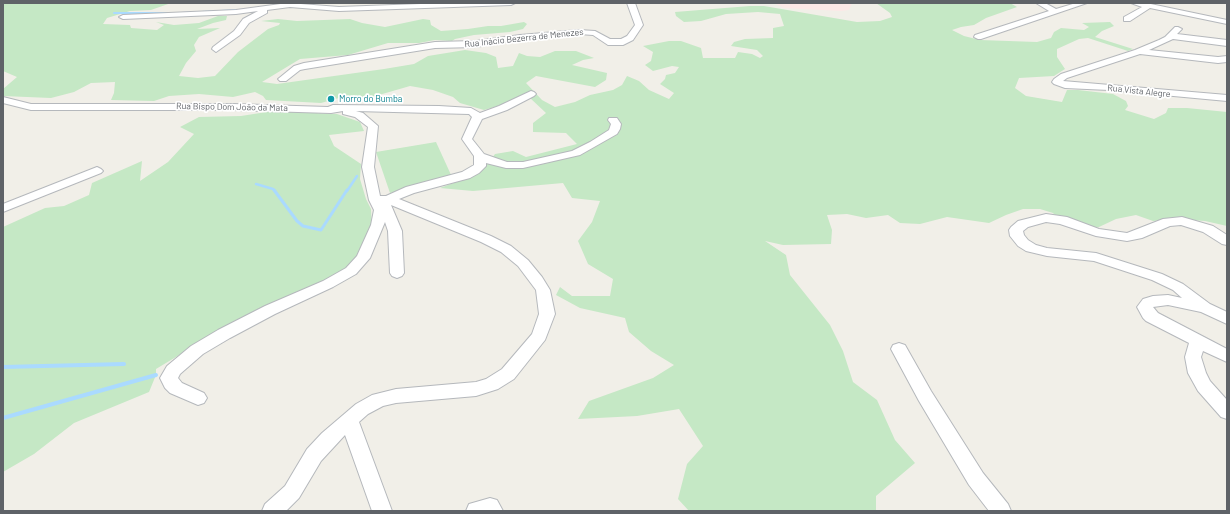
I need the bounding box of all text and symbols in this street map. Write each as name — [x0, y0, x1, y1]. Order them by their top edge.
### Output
street label: Rua Inácio Bezerra de Menezes — [464, 26, 584, 50]
street label: Rua Vista Alegre — [1107, 82, 1171, 100]
marker: Morro do Bumba — [326, 94, 336, 104]
place label: Morro do Bumba — [339, 94, 402, 104]
street label: Rua Bispo Dom João da Mata — [176, 101, 288, 113]

